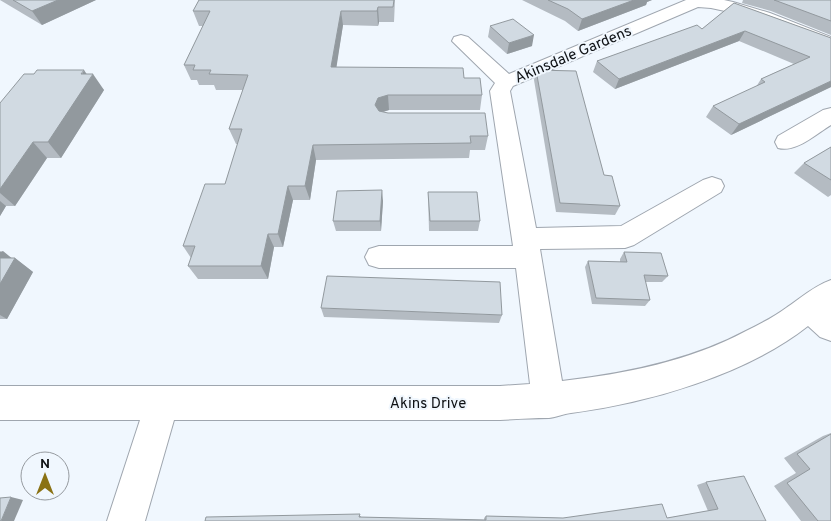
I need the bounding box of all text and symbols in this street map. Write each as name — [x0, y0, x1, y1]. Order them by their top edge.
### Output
street label: Akinsdale Gardens — [512, 22, 635, 89]
street label: Akins Drive — [390, 395, 466, 414]
north arrow — [20, 451, 70, 501]
text: N — [40, 456, 50, 473]

